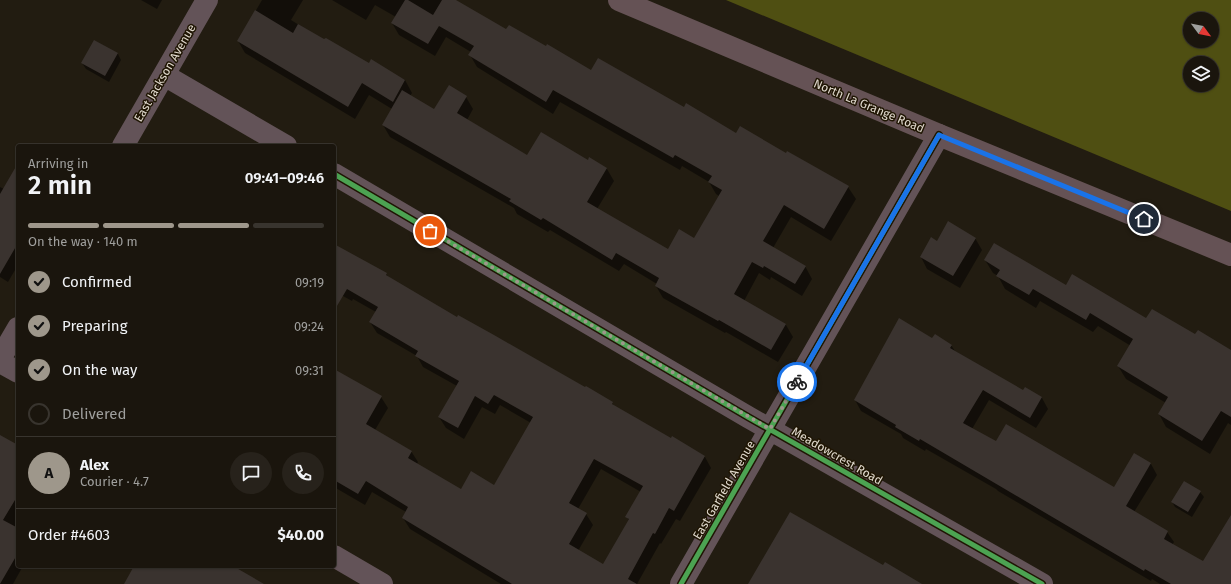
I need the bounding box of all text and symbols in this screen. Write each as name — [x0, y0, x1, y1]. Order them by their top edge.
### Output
north arrow — [1183, 12, 1219, 48]
map controls — [1183, 12, 1219, 92]
street label: East Jackson Avenue — [131, 22, 199, 124]
button: layers — [1183, 56, 1219, 92]
street label: North La Grange Road — [812, 76, 926, 136]
text: Arriving in — [28, 156, 88, 171]
text: 09:41–09:46 — [245, 169, 324, 187]
text: 2 min — [28, 170, 92, 201]
pin — [1127, 202, 1161, 236]
icon: home — [1133, 208, 1155, 230]
pin — [413, 214, 447, 248]
icon: bag — [419, 220, 441, 242]
text: On the way · 140 m — [28, 234, 138, 249]
icon: check — [28, 271, 50, 293]
text: Confirmed — [62, 273, 132, 291]
text: 09:19 — [295, 275, 324, 290]
icon: check — [28, 315, 50, 337]
text: Preparing — [62, 317, 127, 335]
text: 09:24 — [294, 319, 324, 334]
icon: check — [28, 359, 50, 381]
text: On the way — [62, 361, 137, 379]
courier — [777, 362, 817, 402]
text: 09:31 — [295, 363, 324, 378]
icon: bike — [786, 371, 808, 393]
text: Delivered — [62, 405, 126, 423]
street label: Meadowcrest Road — [789, 424, 885, 488]
street label: East Garfield Avenue — [690, 438, 758, 542]
button: chat — [230, 452, 272, 494]
button: phone — [282, 452, 324, 494]
text: Alex — [80, 456, 109, 474]
text: A — [45, 464, 53, 482]
text: Courier · 4.7 — [80, 474, 149, 489]
text: Order #4603 — [28, 526, 110, 544]
text: $40.00 — [278, 526, 324, 544]

